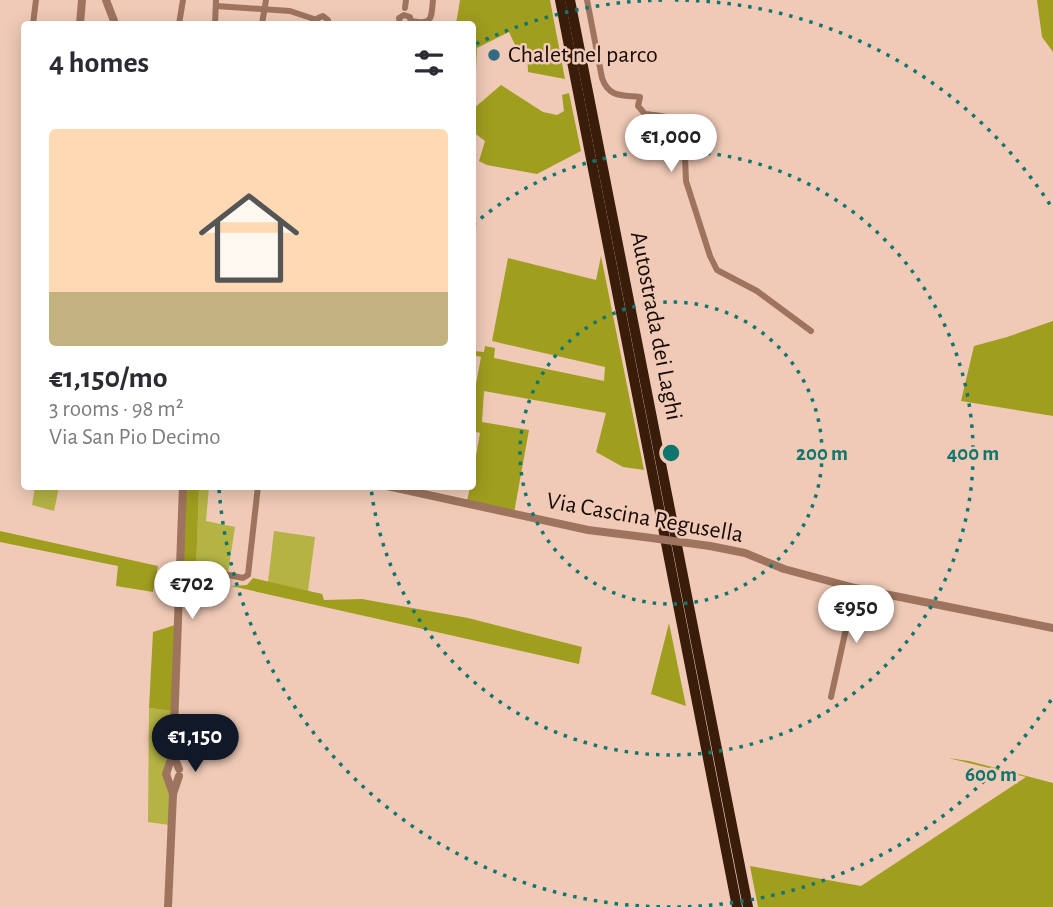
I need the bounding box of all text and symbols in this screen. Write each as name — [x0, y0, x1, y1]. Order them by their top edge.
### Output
place label: Chalet nel parco — [508, 43, 658, 67]
icon: filters — [410, 44, 448, 82]
marker: Chalet nel parco — [486, 47, 502, 63]
text: 4 homes — [49, 48, 149, 78]
pin: €1,000 — [614, 114, 728, 174]
text: €1,000 — [641, 125, 701, 148]
icon: home — [186, 175, 312, 301]
street label: Autostrada dei Laghi — [626, 230, 686, 422]
text: €1,150/mo — [49, 363, 168, 393]
text: 3 rooms · 98 m² — [49, 398, 184, 421]
text: Via San Pio Decimo — [49, 426, 221, 449]
centre of rings — [659, 441, 683, 465]
text: 200 m — [796, 443, 848, 464]
text: 400 m — [947, 443, 999, 464]
street label: Via Cascina Regusella — [545, 489, 745, 547]
pin: €702 — [151, 562, 233, 621]
text: €702 — [170, 572, 214, 595]
pin: €950 — [815, 586, 897, 645]
text: €950 — [834, 596, 878, 619]
pin: €1,150 — [138, 714, 252, 774]
text: €1,150 — [168, 725, 222, 748]
text: 600 m — [965, 764, 1017, 785]

